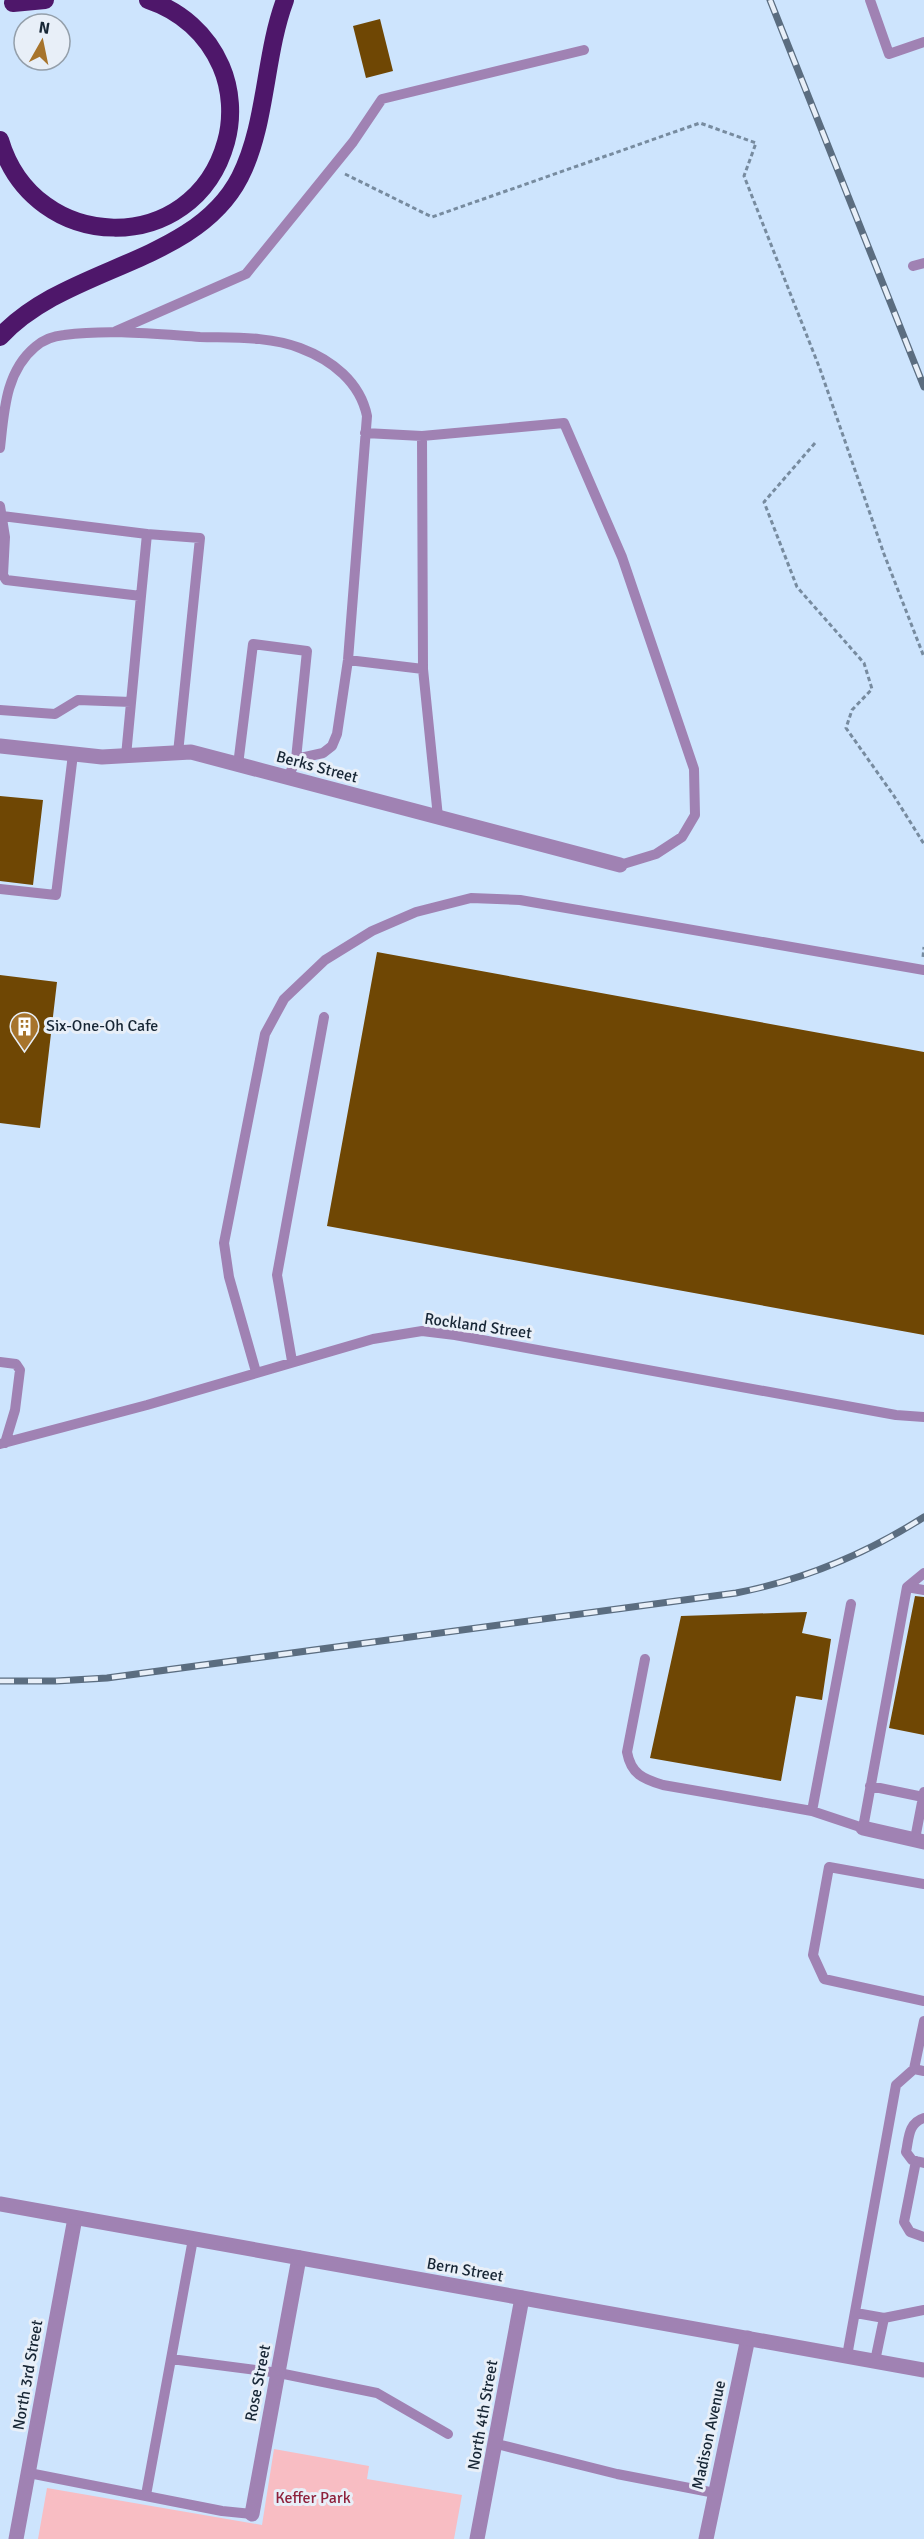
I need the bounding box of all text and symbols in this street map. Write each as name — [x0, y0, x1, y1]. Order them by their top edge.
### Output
north arrow — [12, 12, 72, 72]
text: N — [37, 17, 51, 39]
street label: Berks Street — [274, 746, 360, 788]
building icon: Six-One-Oh Cafe — [9, 1010, 41, 1052]
place label: Six-One-Oh Cafe — [46, 1016, 158, 1036]
street label: Rockland Street — [423, 1309, 533, 1343]
street label: Bern Street — [425, 2253, 505, 2287]
street label: North 3rd Street — [8, 2318, 48, 2432]
street label: Rose Street — [241, 2342, 275, 2423]
street label: North 4th Street — [463, 2358, 503, 2472]
street label: Madison Avenue — [688, 2378, 730, 2492]
park label: Keffer Park — [275, 2488, 351, 2508]

